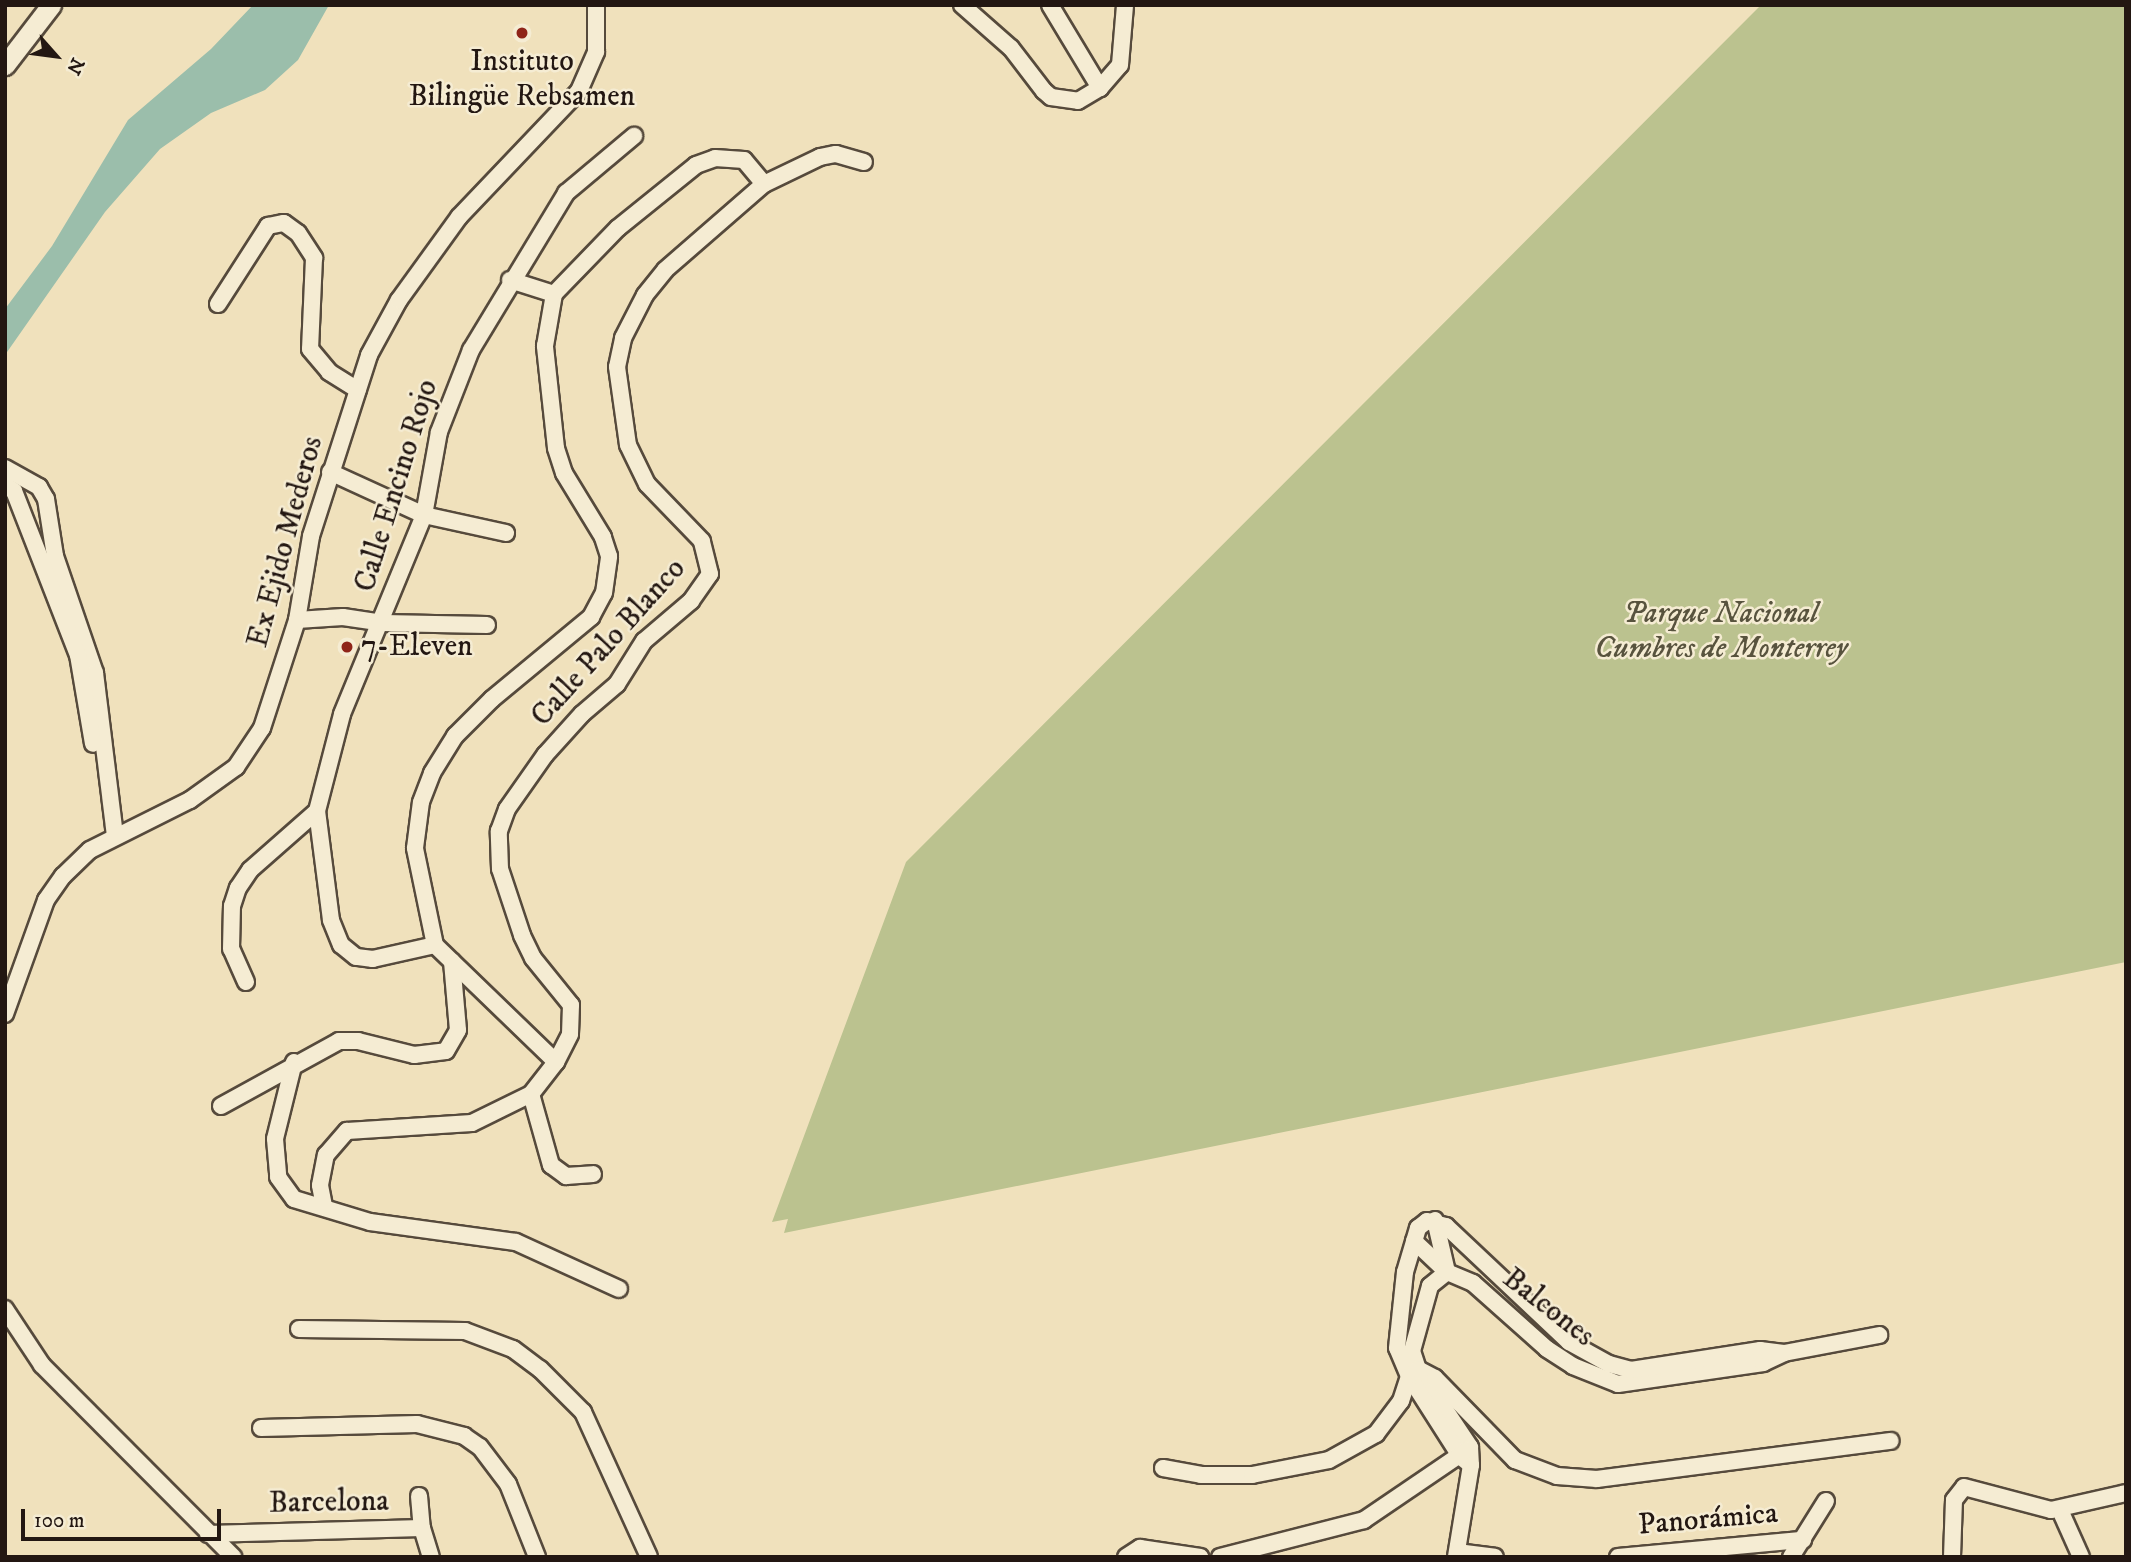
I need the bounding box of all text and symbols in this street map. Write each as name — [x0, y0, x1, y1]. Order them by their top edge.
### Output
north arrow — [21, 21, 91, 91]
marker: Instituto Bilingüe Rebsamen — [514, 25, 530, 41]
place label: Instituto Bilingüe Rebsamen — [409, 44, 635, 114]
text: N — [61, 54, 89, 78]
street label: Calle Encino Rojo — [348, 376, 446, 596]
street label: Ex Ejido Mederos — [241, 432, 331, 652]
street label: Calle Palo Blanco — [524, 552, 694, 734]
park label: Parque Nacional Cumbres de Monterrey — [1594, 596, 1848, 666]
place label: 7-Eleven — [361, 629, 473, 665]
marker: 7-Eleven — [339, 639, 355, 655]
street label: Balcones — [1495, 1261, 1601, 1355]
street label: Barcelona — [269, 1484, 389, 1522]
scale bar — [24, 1496, 224, 1540]
street label: Panorámica — [1637, 1496, 1779, 1544]
text: 100 m — [34, 1508, 85, 1534]

